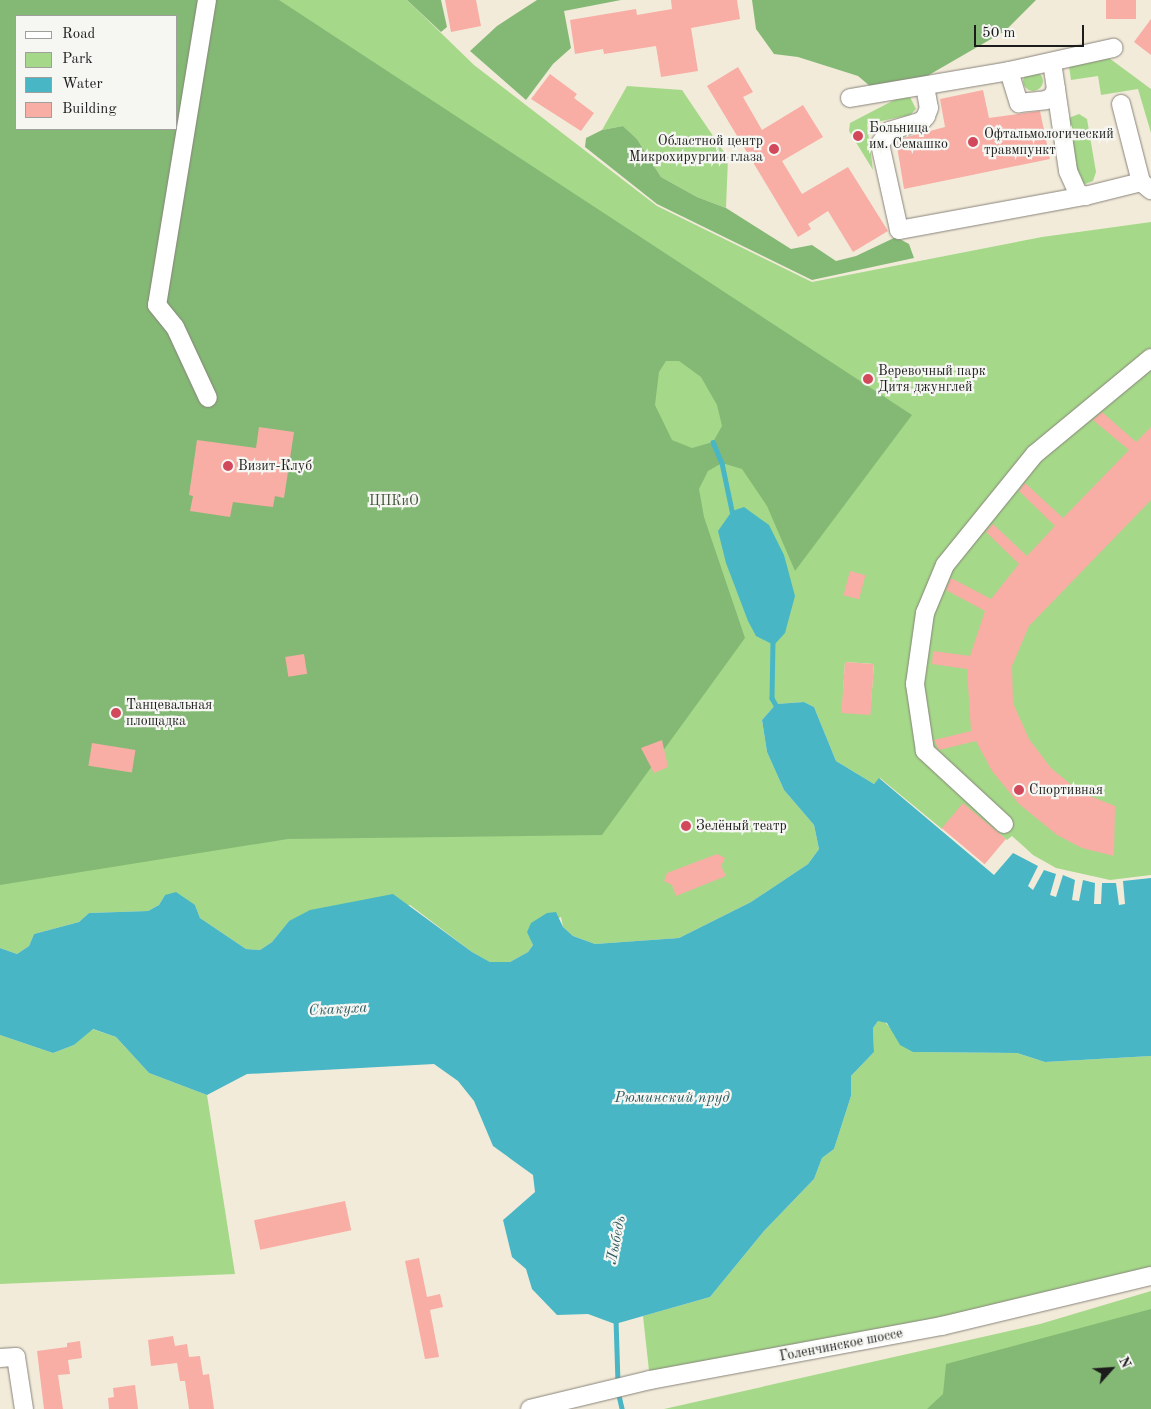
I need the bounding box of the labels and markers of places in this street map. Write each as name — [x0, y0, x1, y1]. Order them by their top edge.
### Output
place label: Больница им. Семашко — [869, 120, 948, 152]
place label: Офтальмологический травмпункт — [984, 126, 1114, 158]
marker: Больница им. Семашко — [851, 129, 865, 143]
place label: Областной центр Микрохирургии глаза — [629, 133, 763, 166]
marker: Офтальмологический травмпункт — [966, 135, 980, 149]
marker: Областной центр Микрохирургии глаза — [767, 142, 781, 156]
place label: Веревочный парк Дитя джунглей — [878, 363, 986, 396]
marker: Веревочный парк Дитя джунглей — [862, 373, 874, 385]
place label: Визит-Клуб — [238, 458, 312, 474]
marker: Визит-Клуб — [222, 460, 234, 472]
place label: Танцевальная площадка — [126, 697, 212, 730]
marker: Танцевальная площадка — [110, 707, 122, 719]
place label: Спортивная — [1029, 782, 1103, 798]
marker: Спортивная — [1013, 784, 1025, 796]
place label: Зелёный театр — [696, 818, 787, 834]
marker: Зелёный театр — [680, 820, 692, 832]

